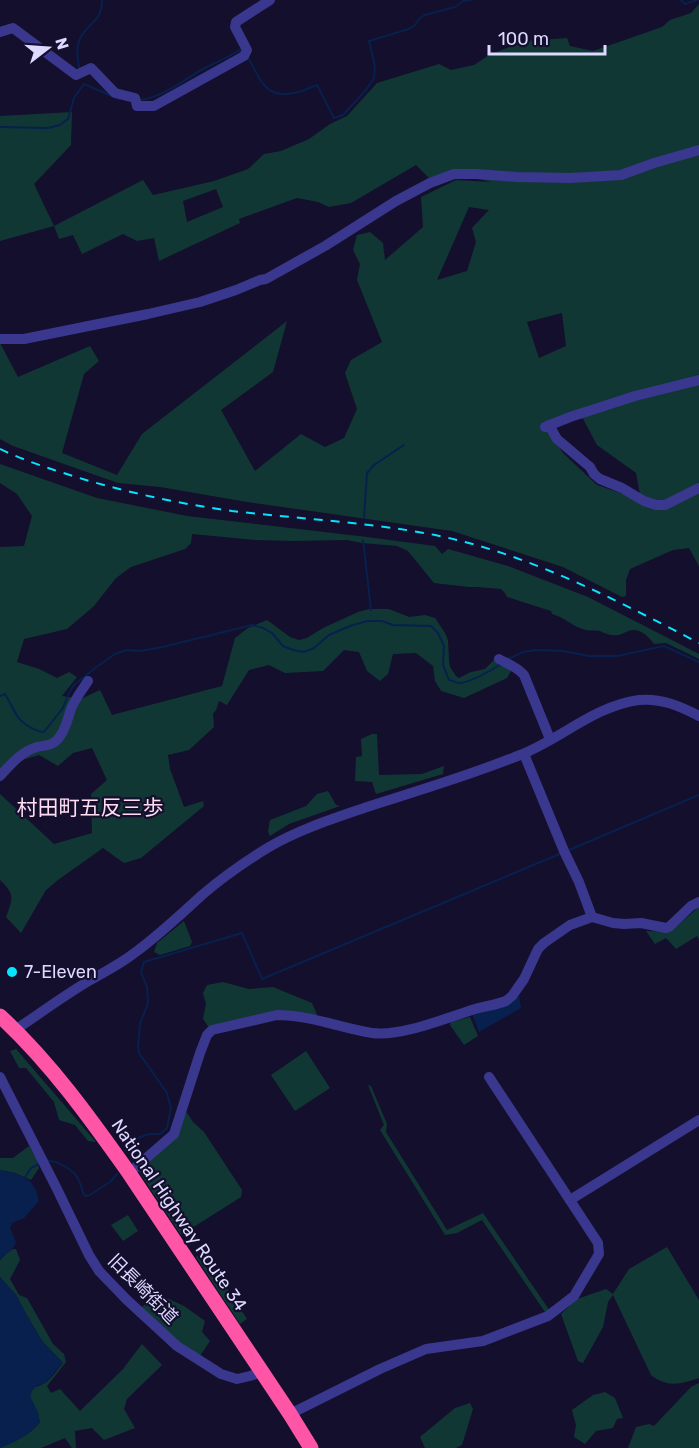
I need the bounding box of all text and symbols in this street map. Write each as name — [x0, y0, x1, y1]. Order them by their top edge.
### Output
north arrow — [18, 18, 78, 78]
scale bar — [489, 18, 604, 56]
text: 100 m — [498, 28, 549, 50]
text: N — [51, 35, 73, 52]
district label: 村田町五反三歩 — [17, 795, 164, 820]
place label: 7-Eleven — [24, 961, 97, 983]
marker: 7-Eleven — [5, 965, 19, 979]
street label: National Highway Route 34 — [107, 1115, 251, 1315]
street label: 旧長崎街道 — [103, 1249, 183, 1329]

